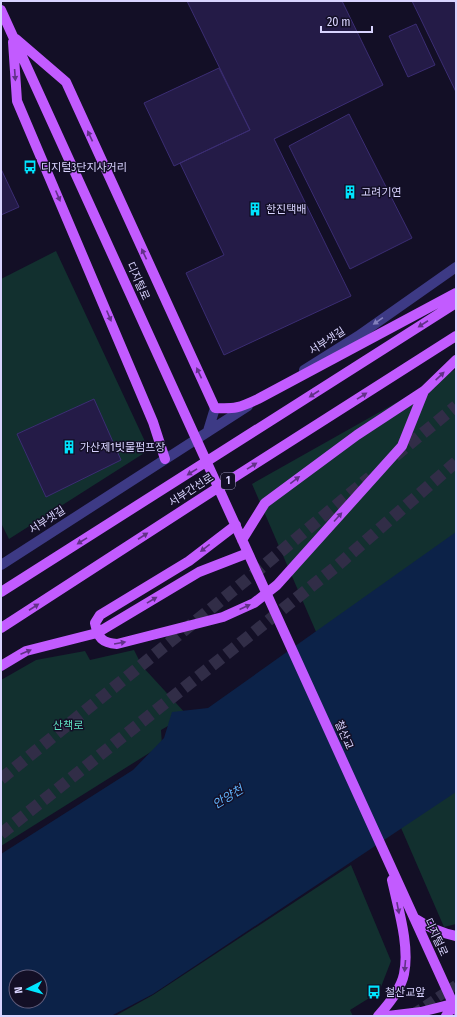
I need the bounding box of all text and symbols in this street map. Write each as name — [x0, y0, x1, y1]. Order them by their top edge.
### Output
scale bar — [321, 8, 372, 34]
text: 20 m — [327, 15, 351, 29]
one-way arrow — [12, 69, 19, 81]
one-way arrow — [87, 131, 93, 142]
bus stop icon: 디지털3단지사거리 — [22, 159, 38, 175]
place label: 디지털3단지사거리 — [41, 161, 127, 174]
building icon: 고려기연 — [342, 184, 358, 200]
place label: 고려기연 — [361, 186, 401, 199]
one-way arrow — [55, 191, 61, 202]
building icon: 한진택배 — [247, 201, 263, 217]
place label: 한진택배 — [266, 203, 306, 216]
one-way arrow — [141, 248, 147, 260]
street label: 디지털로 — [124, 260, 152, 302]
one-way arrow — [105, 310, 112, 322]
one-way arrow — [373, 317, 383, 325]
one-way arrow — [418, 320, 428, 328]
street label: 서부샛길 — [306, 325, 348, 357]
one-way arrow — [195, 366, 201, 378]
one-way arrow — [435, 371, 445, 380]
one-way arrow — [309, 390, 319, 398]
one-way arrow — [357, 392, 367, 400]
building icon: 가산제1빗물펌프장 — [61, 439, 77, 455]
place label: 가산제1빗물펌프장 — [80, 441, 165, 454]
one-way arrow — [246, 462, 258, 469]
one-way arrow — [186, 468, 198, 475]
street label: 서부간선로 — [166, 471, 216, 509]
road number: 1 — [221, 473, 235, 489]
one-way arrow — [290, 477, 300, 485]
street label: 서부샛길 — [26, 504, 68, 536]
one-way arrow — [333, 512, 343, 522]
one-way arrow — [138, 532, 148, 540]
one-way arrow — [77, 537, 87, 545]
one-way arrow — [199, 544, 210, 553]
one-way arrow — [146, 596, 158, 603]
one-way arrow — [28, 603, 40, 610]
one-way arrow — [239, 604, 251, 610]
one-way arrow — [114, 639, 127, 645]
one-way arrow — [21, 649, 32, 655]
street label: 철산교 — [332, 718, 356, 752]
park label: 산책로 — [53, 719, 83, 732]
water label: 안양천 — [210, 781, 247, 812]
one-way arrow — [395, 902, 401, 915]
street label: 디지털로 — [422, 916, 450, 958]
one-way arrow — [401, 960, 408, 972]
north arrow — [8, 969, 48, 1009]
bus stop icon: 철산교앞 — [366, 984, 382, 1000]
text: N — [12, 986, 25, 994]
place label: 철산교앞 — [385, 986, 425, 999]

